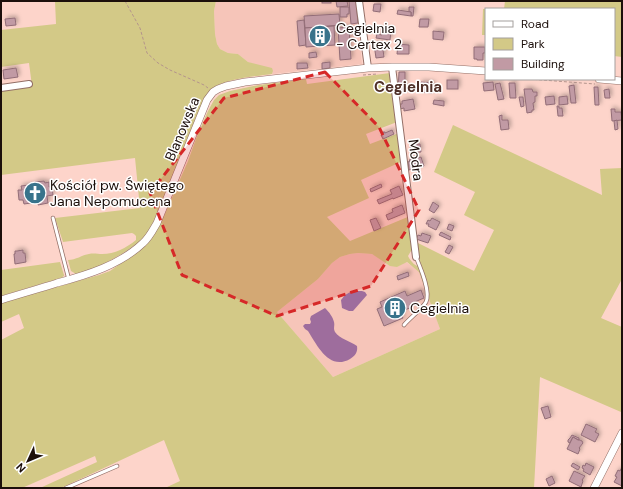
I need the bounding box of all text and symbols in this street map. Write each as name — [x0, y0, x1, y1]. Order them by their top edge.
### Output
legend — [485, 8, 615, 80]
text: Road — [521, 16, 549, 32]
place label: Cegielnia - Certex 2 — [336, 19, 402, 53]
building icon: Cegielnia - Certex 2 — [307, 23, 333, 49]
text: Park — [521, 36, 545, 52]
text: Building — [521, 56, 565, 72]
district label: Cegielnia — [374, 77, 442, 97]
street label: Blanowska — [161, 94, 203, 164]
street label: Modra — [405, 138, 427, 182]
place label: Kościół pw. Świętego Jana Nepomucena — [50, 176, 184, 210]
church icon: Kościół pw. Świętego Jana Nepomucena — [22, 180, 48, 206]
building icon: Cegielnia — [382, 295, 408, 321]
place label: Cegielnia — [410, 299, 469, 317]
north arrow — [8, 441, 48, 481]
text: N — [13, 460, 29, 476]

